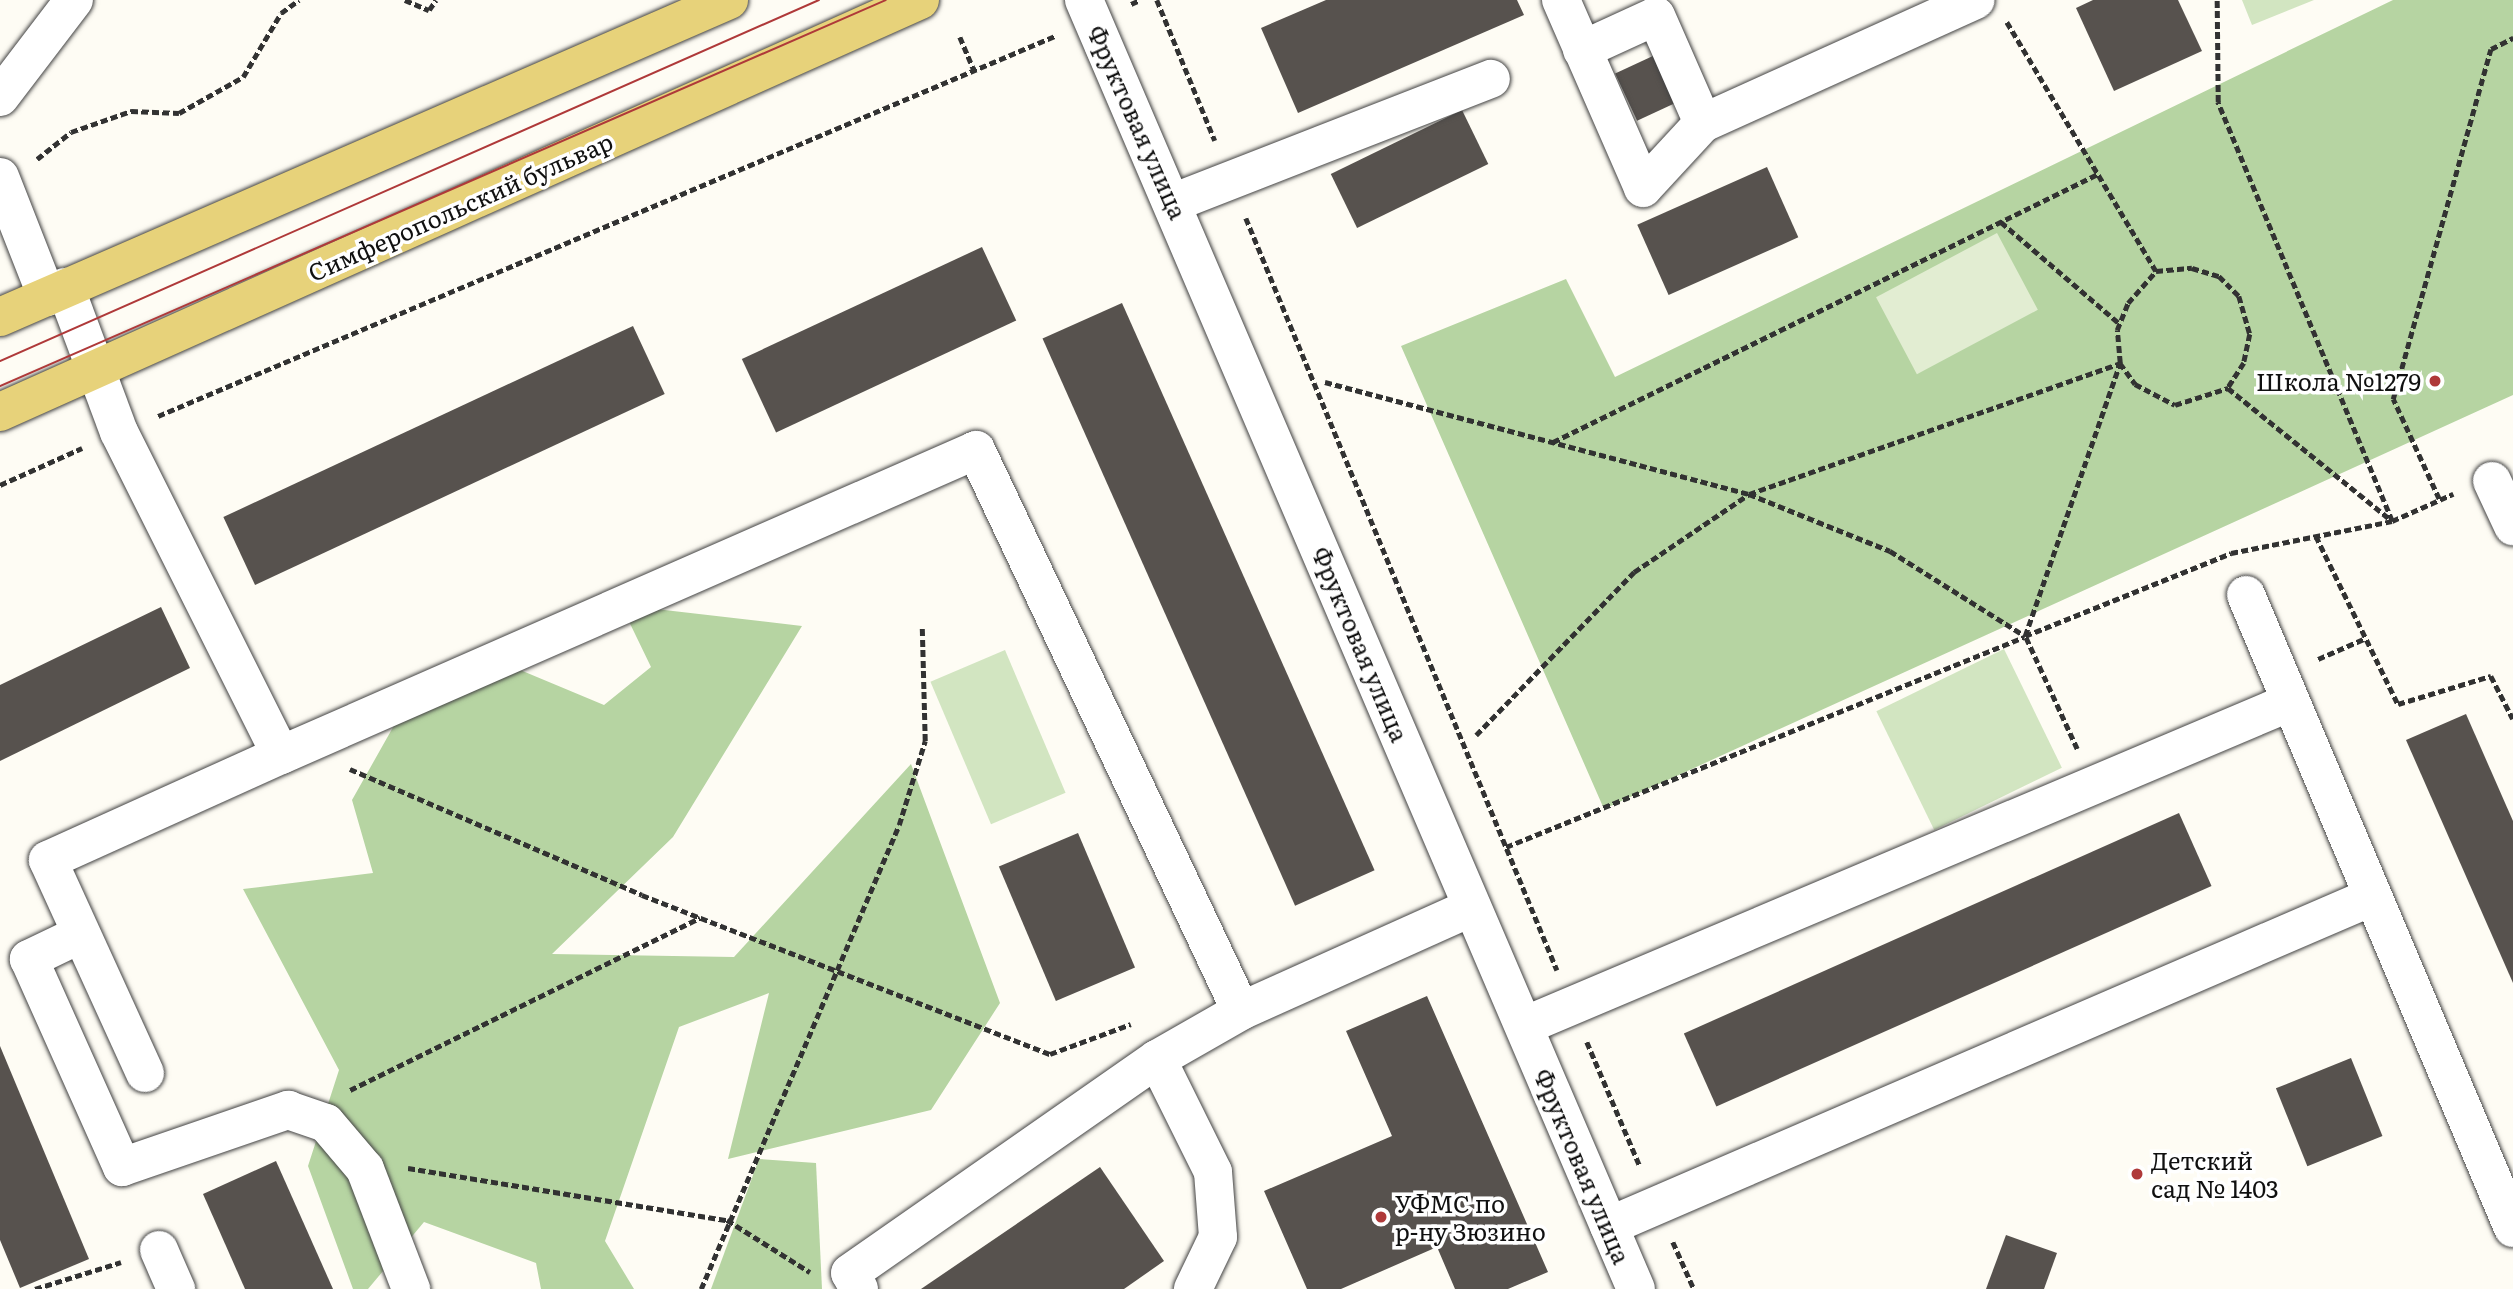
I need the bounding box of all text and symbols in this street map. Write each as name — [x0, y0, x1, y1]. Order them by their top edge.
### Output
street label: Фруктовая улица — [1082, 21, 1194, 223]
street label: Симферопольский бульвар — [303, 126, 617, 286]
place label: Школа №1279 — [2256, 367, 2421, 395]
marker: Школа №1279 — [2427, 373, 2443, 389]
street label: Фруктовая улица — [1307, 542, 1415, 746]
street label: Фруктовая улица — [1529, 1064, 1637, 1268]
place label: Детский сад № 1403 — [2151, 1146, 2279, 1202]
marker: Детский сад № 1403 — [2129, 1166, 2145, 1182]
place label: УФМС по р-ну Зюзино — [1395, 1189, 1546, 1245]
marker: УФМС по р-ну Зюзино — [1373, 1209, 1389, 1225]

